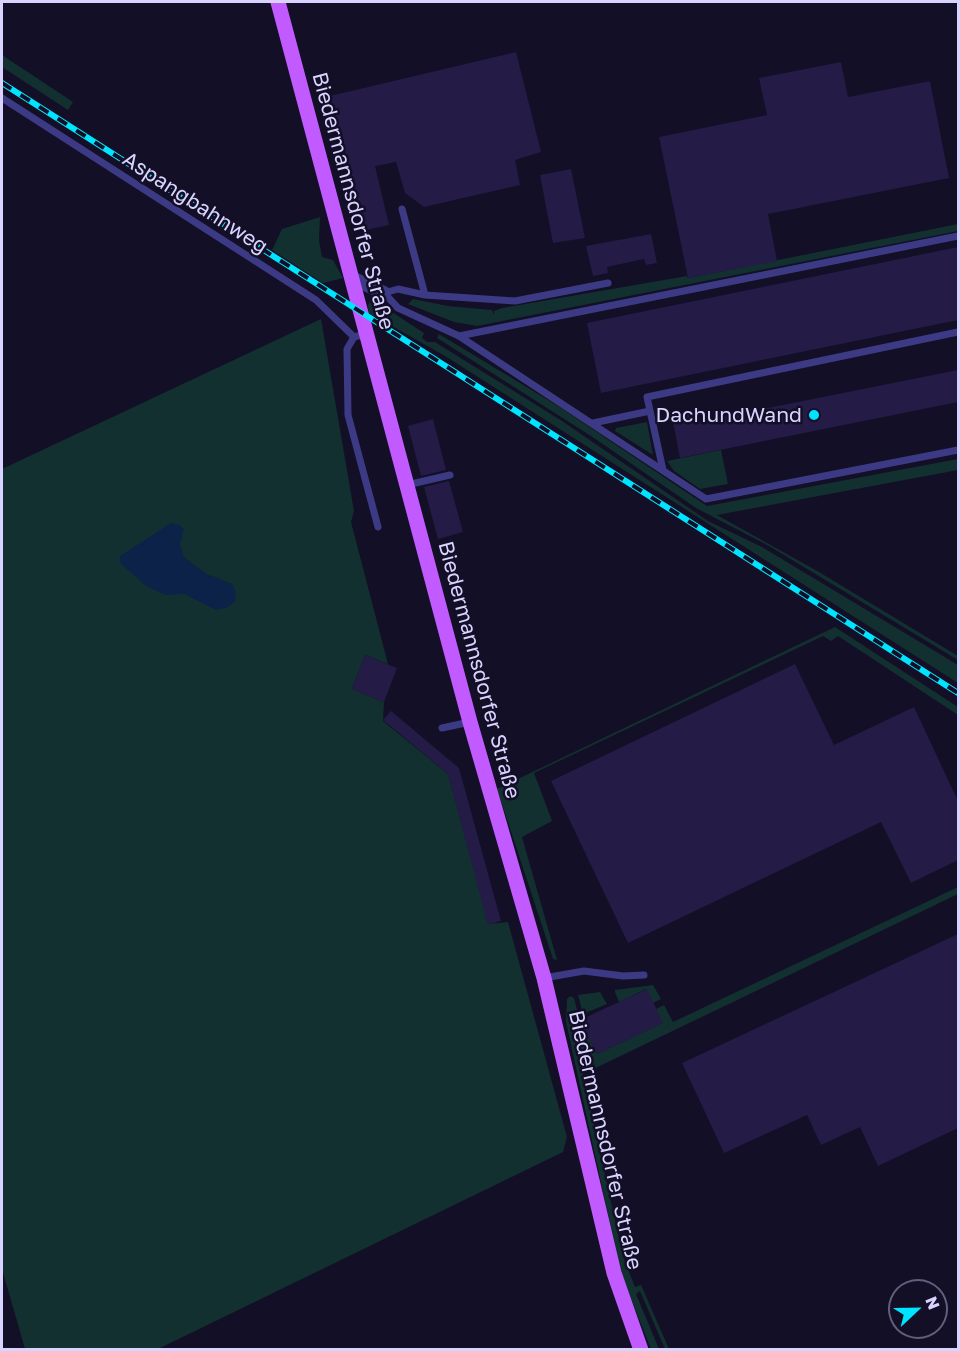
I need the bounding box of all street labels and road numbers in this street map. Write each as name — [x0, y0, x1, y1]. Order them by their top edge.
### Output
street label: Biedermannsdorfer Straße — [306, 70, 400, 332]
street label: Aspangbahnweg — [118, 147, 272, 259]
street label: Biedermannsdorfer Straße — [432, 539, 526, 801]
street label: Biedermannsdorfer Straße — [563, 1008, 647, 1272]

